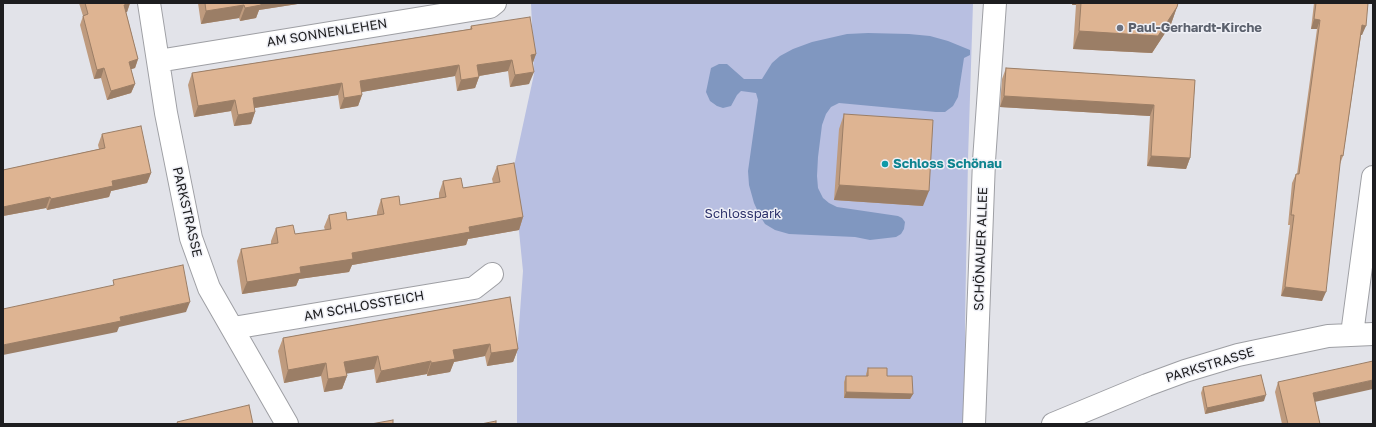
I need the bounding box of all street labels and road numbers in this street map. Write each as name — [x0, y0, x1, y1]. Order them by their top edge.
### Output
street label: AM SONNENLEHEN — [266, 16, 388, 50]
street label: PARKSTRASSE — [169, 165, 205, 259]
street label: SCHÖNAUER ALLEE — [971, 187, 991, 311]
street label: AM SCHLOSSTEICH — [303, 288, 425, 324]
street label: PARKSTRASSE — [1164, 344, 1256, 386]

